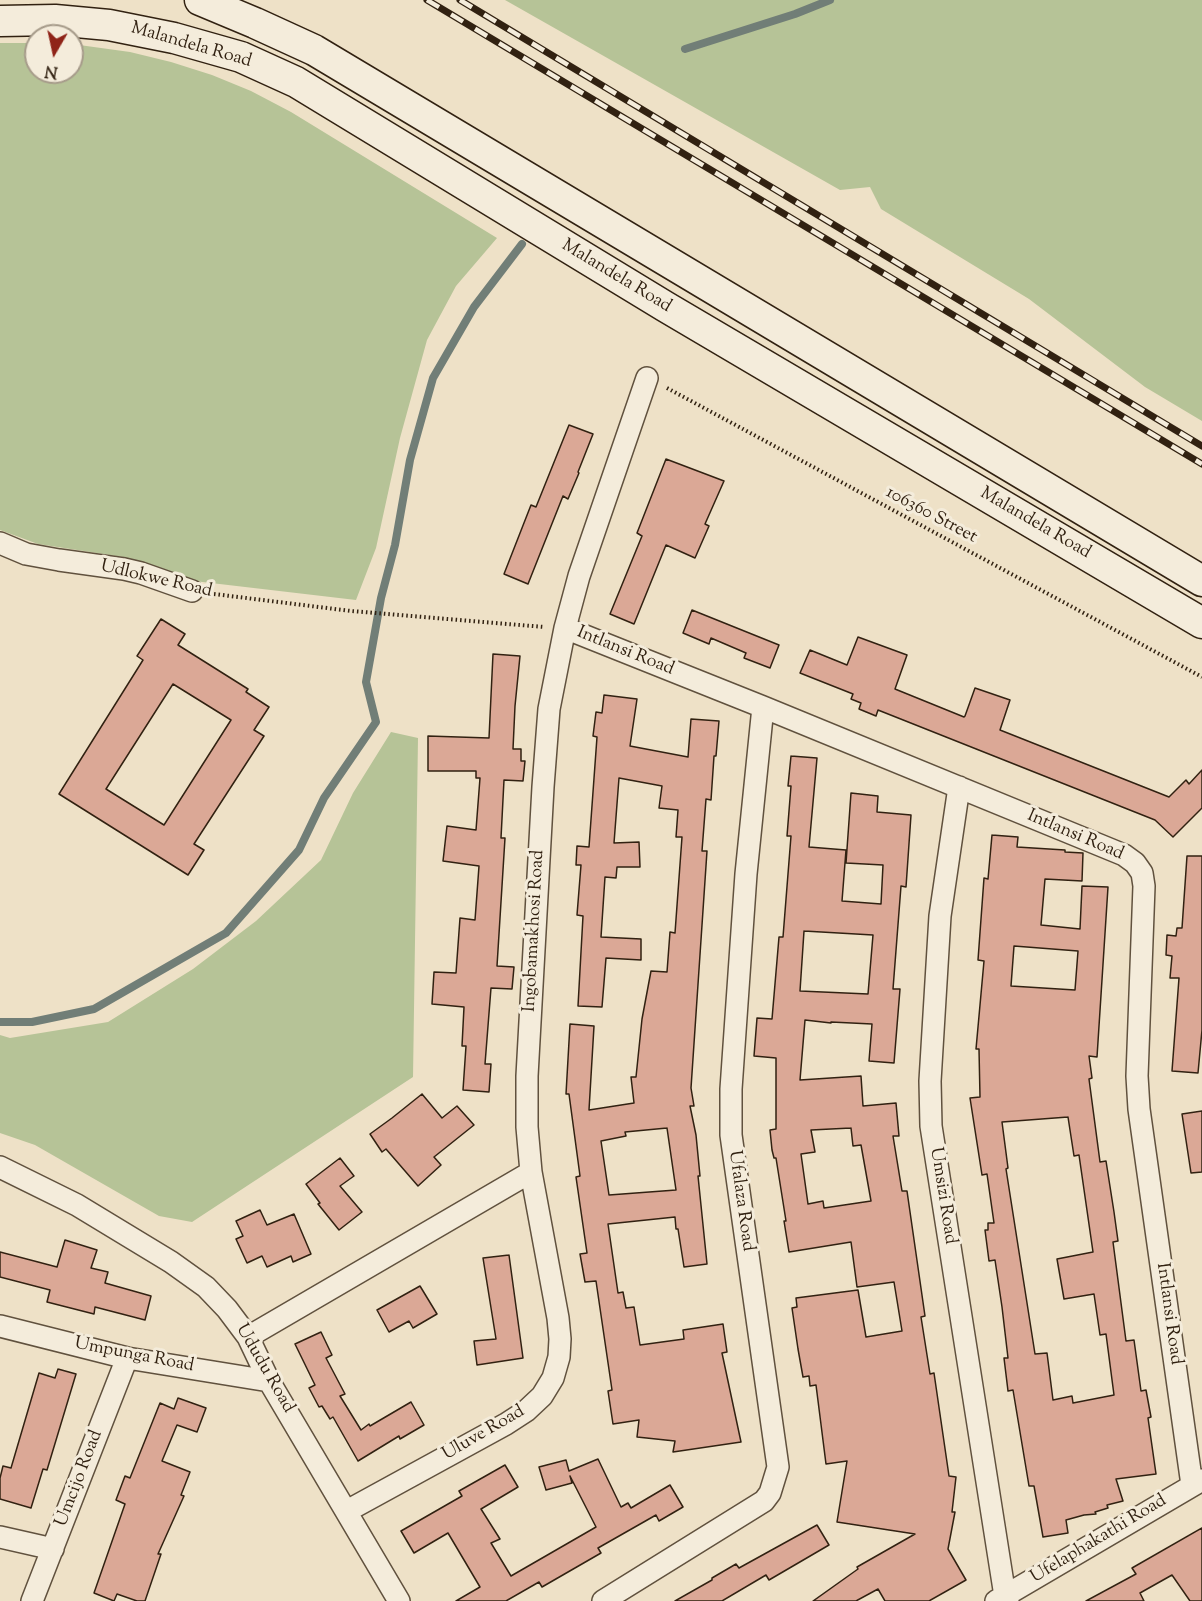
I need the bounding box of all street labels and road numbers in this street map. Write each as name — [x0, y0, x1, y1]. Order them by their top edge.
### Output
street label: Malandela Road — [128, 18, 254, 74]
street label: Malandela Road — [557, 236, 675, 318]
street label: 106360 Street — [882, 483, 980, 549]
street label: Malandela Road — [976, 484, 1094, 564]
street label: Udlokwe Road — [98, 557, 214, 603]
street label: Intlansi Road — [573, 623, 677, 681]
street label: Intlansi Road — [1023, 806, 1127, 866]
street label: Ingobamakhosi Road — [520, 849, 550, 1013]
street label: Umsizi Road — [924, 1146, 960, 1246]
street label: Ufalaza Road — [722, 1149, 758, 1253]
street label: Intlansi Road — [1150, 1262, 1186, 1366]
street label: Ududu Road — [230, 1321, 298, 1417]
street label: Umpunga Road — [72, 1334, 196, 1378]
street label: Uluve Road — [439, 1402, 529, 1466]
street label: Umcijo Road — [52, 1428, 108, 1530]
street label: Ufelaphakathi Road — [1027, 1491, 1171, 1589]

